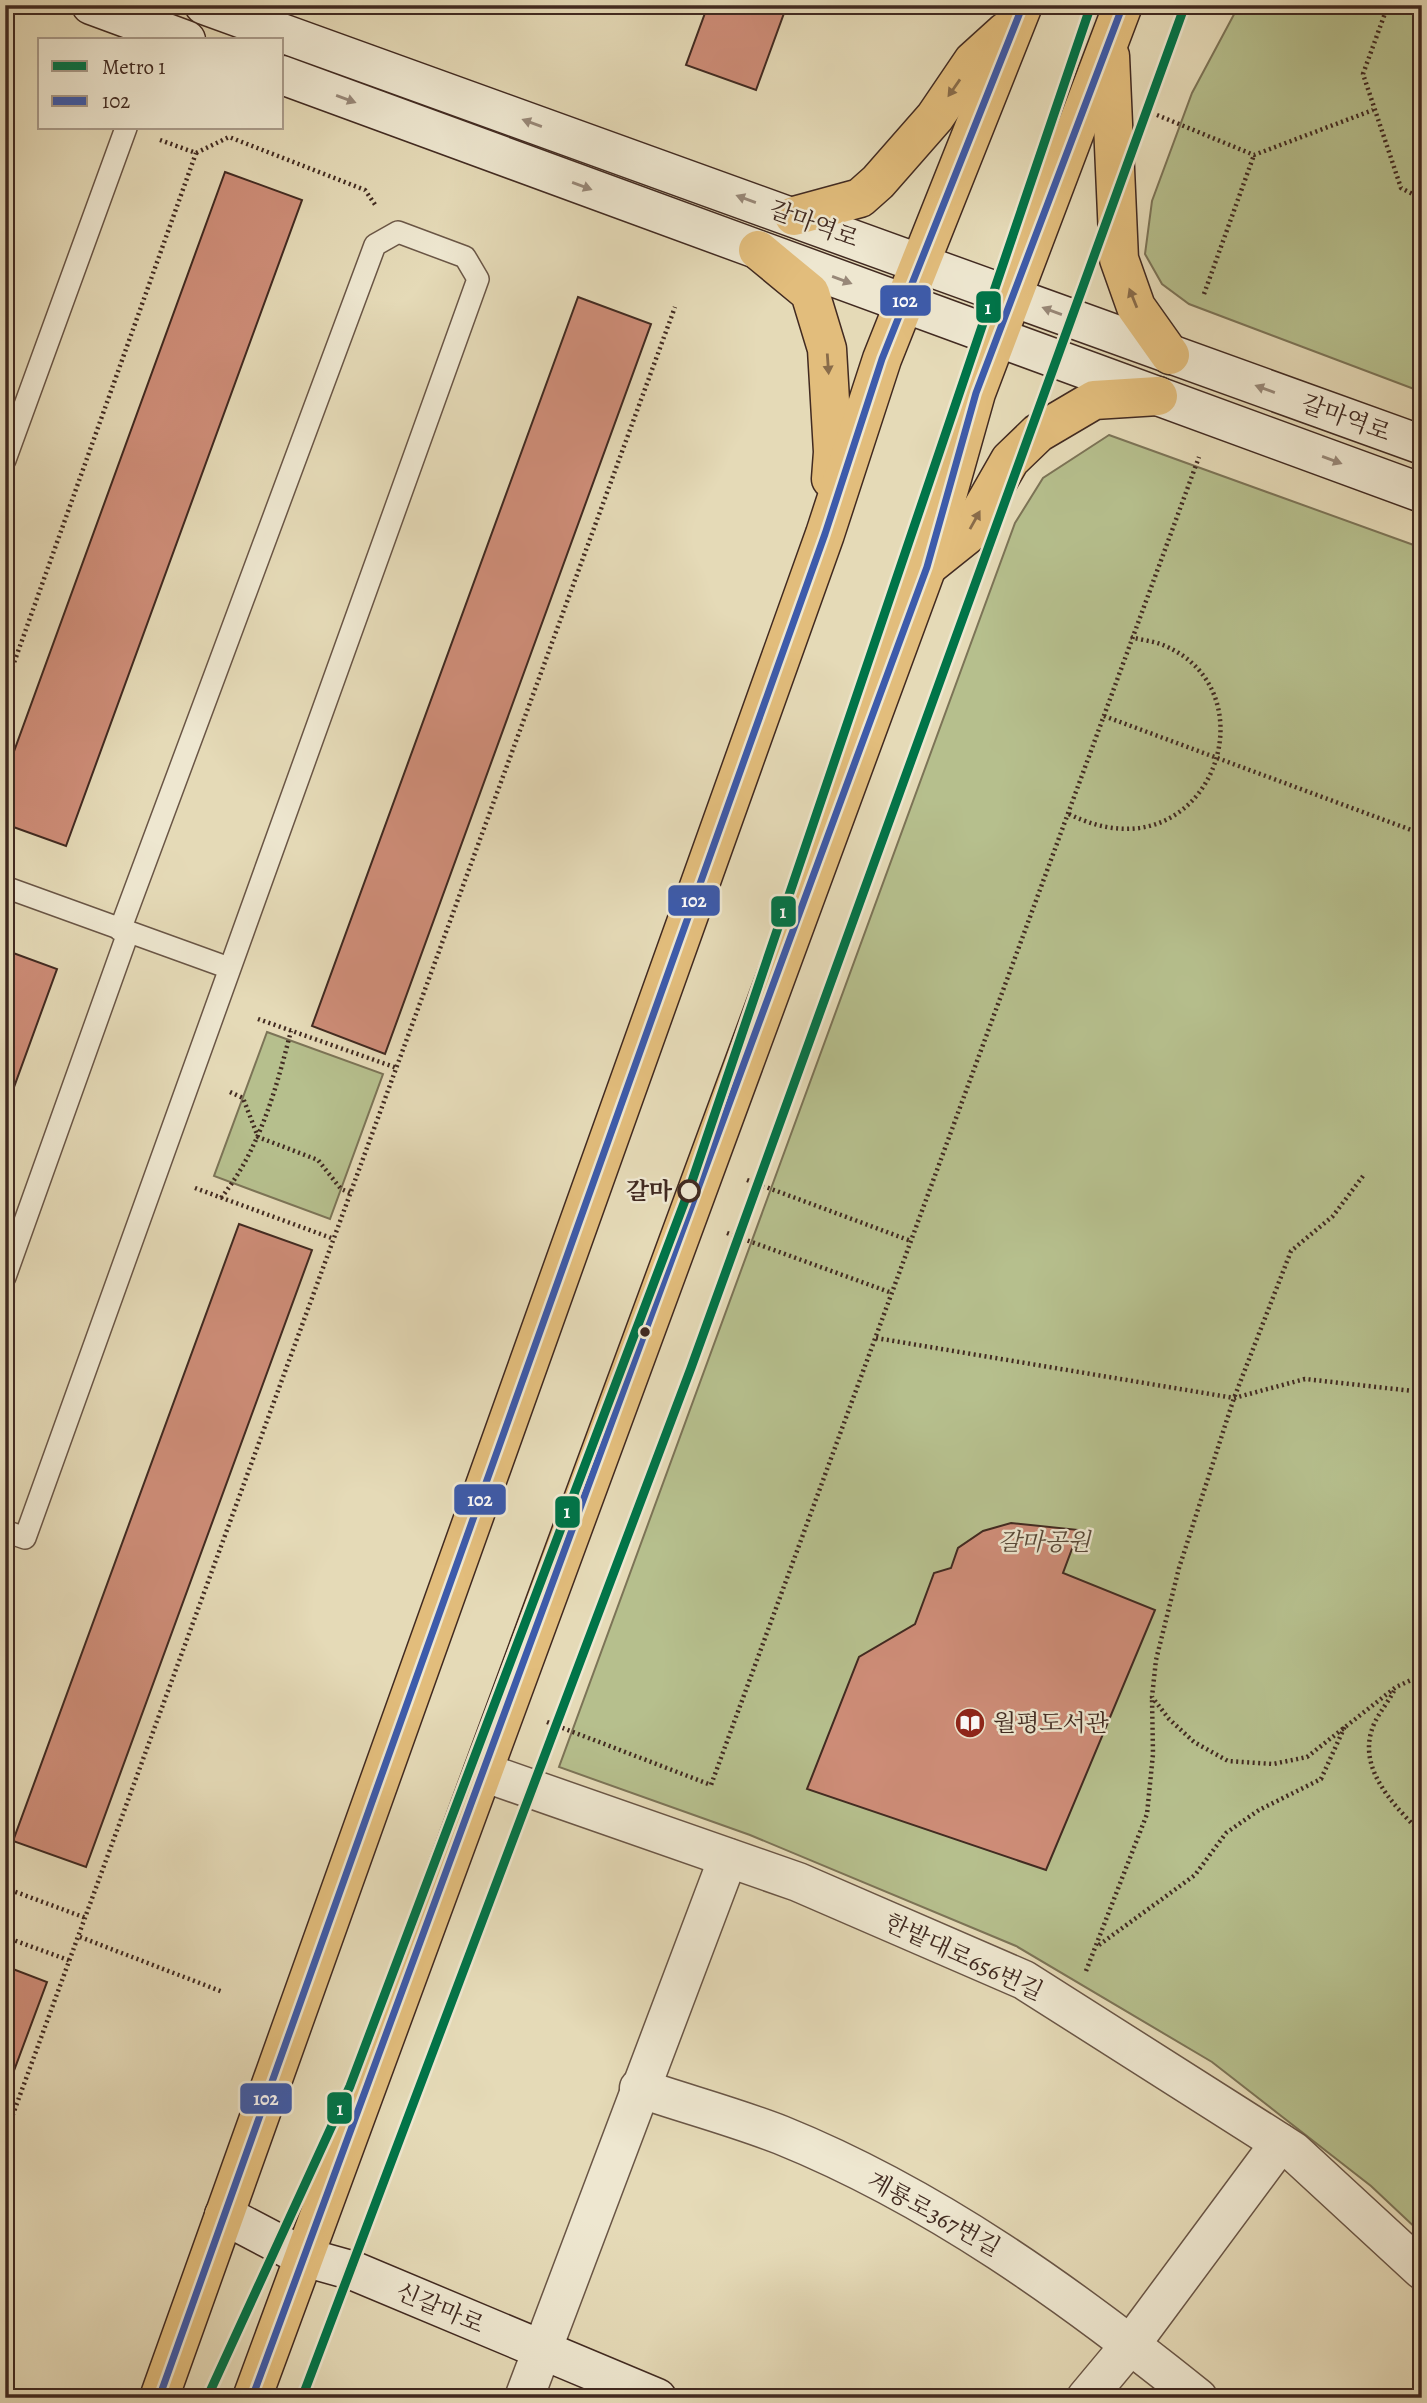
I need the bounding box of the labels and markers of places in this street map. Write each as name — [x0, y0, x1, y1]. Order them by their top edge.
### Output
place label: 갈마 — [626, 1175, 673, 1207]
marker: 갈마 — [678, 1180, 700, 1202]
unlabelled marker — [638, 1325, 652, 1339]
library icon: 월평도서관 — [953, 1706, 987, 1740]
place label: 월평도서관 — [993, 1707, 1109, 1739]

